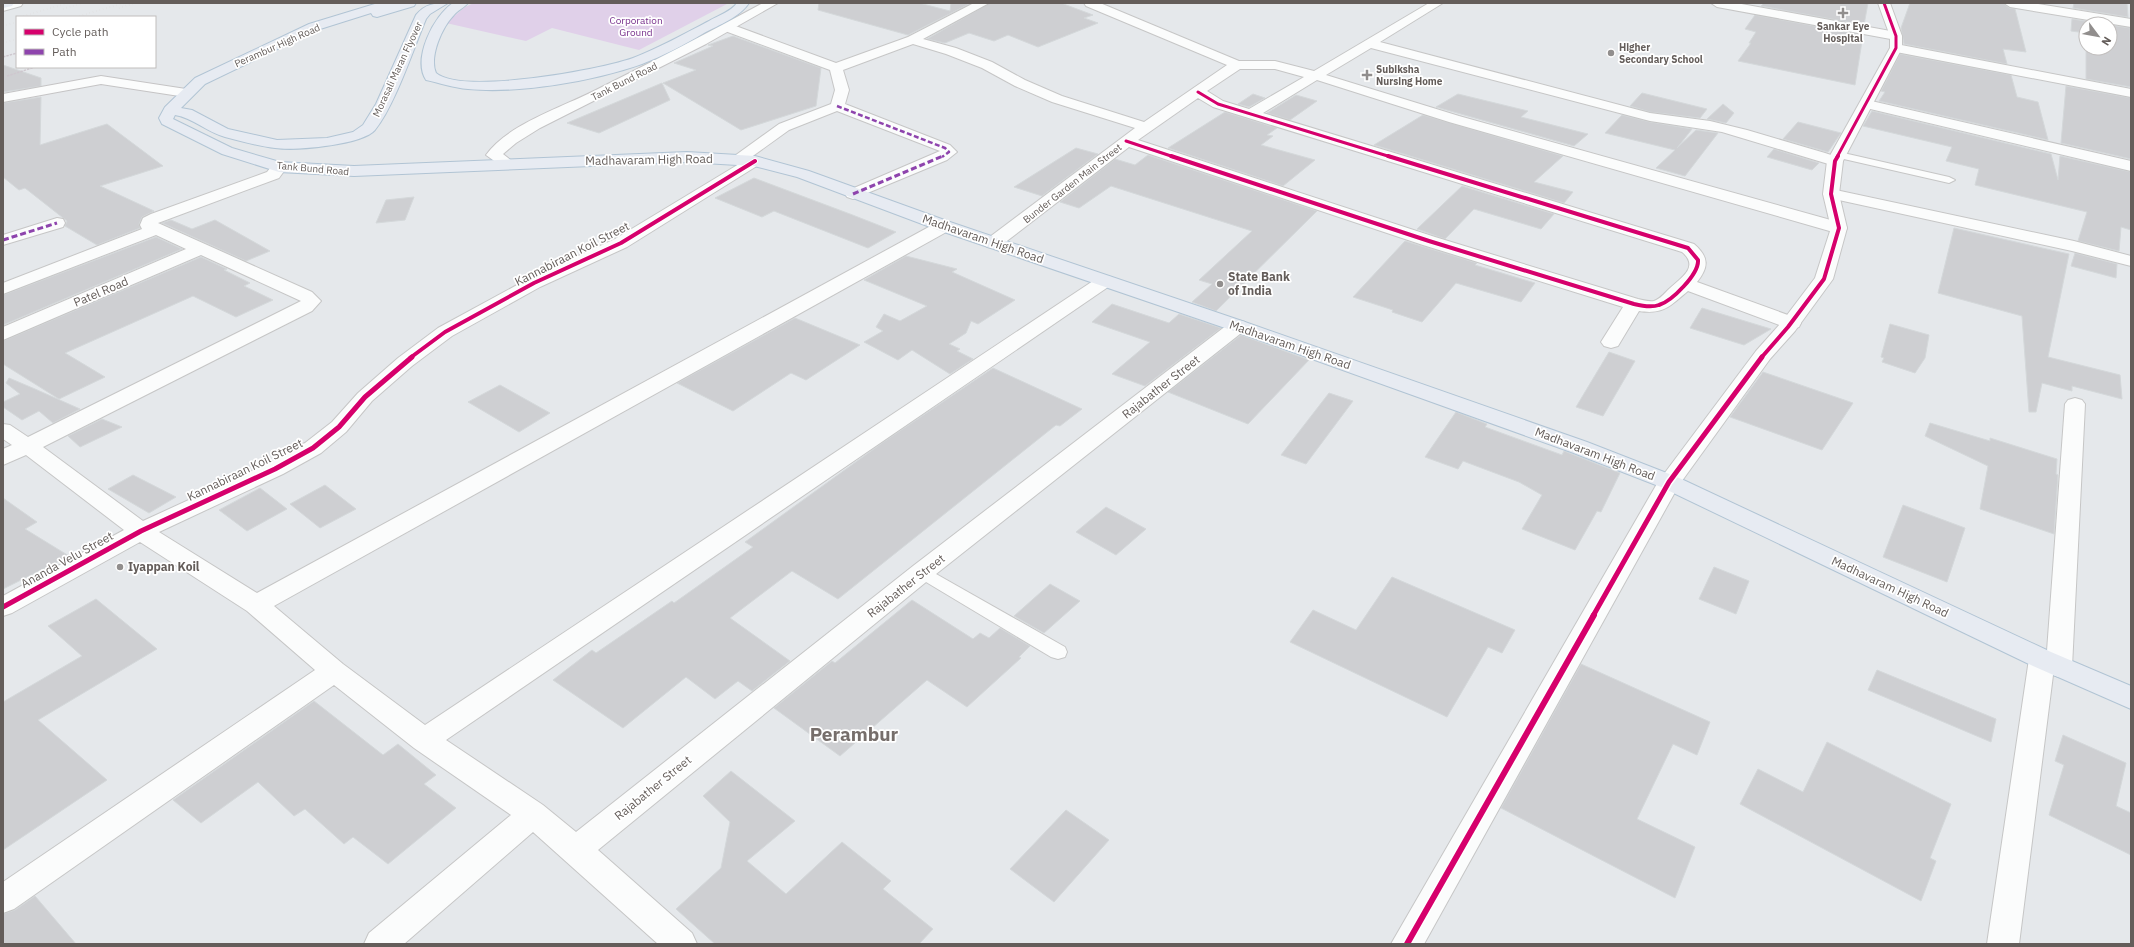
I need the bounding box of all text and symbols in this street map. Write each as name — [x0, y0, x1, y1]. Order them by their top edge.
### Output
marker: Sankar Eye Hospital — [1837, 7, 1849, 19]
park label: Corporation Ground — [609, 14, 663, 39]
legend — [16, 16, 156, 68]
north arrow — [2078, 16, 2118, 56]
street label: Morasali Maran Flyover — [370, 19, 425, 119]
place label: Sankar Eye Hospital — [1817, 20, 1870, 45]
street label: Perambur High Road — [232, 21, 322, 70]
text: Cycle path — [52, 24, 109, 39]
text: N — [2098, 34, 2115, 48]
place label: Higher Secondary School — [1619, 41, 1703, 66]
text: Path — [52, 44, 77, 59]
marker: Higher Secondary School — [1606, 48, 1616, 58]
street label: Tank Bund Road — [589, 59, 660, 104]
place label: Subiksha Nursing Home — [1376, 63, 1443, 88]
marker: Subiksha Nursing Home — [1361, 69, 1373, 81]
street label: Bunder Garden Main Street — [1020, 140, 1125, 226]
street label: Madhavaram High Road — [585, 151, 713, 168]
street label: Tank Bund Road — [276, 159, 350, 178]
street label: Madhavaram High Road — [920, 211, 1046, 266]
street label: Kannabiraan Koil Street — [512, 218, 632, 289]
place label: State Bank of India — [1228, 269, 1290, 298]
street label: Patel Road — [71, 273, 130, 310]
marker: State Bank of India — [1215, 279, 1225, 289]
street label: Madhavaram High Road — [1227, 317, 1353, 372]
street label: Rajabather Street — [1119, 352, 1203, 422]
street label: Madhavaram High Road — [1533, 424, 1657, 483]
street label: Kannabiraan Koil Street — [185, 435, 305, 504]
street label: Ananda Velu Street — [18, 528, 116, 591]
street label: Rajabather Street — [864, 551, 948, 621]
street label: Madhavaram High Road — [1829, 553, 1951, 620]
place label: Iyappan Koil — [128, 559, 200, 574]
marker: Iyappan Koil — [115, 562, 125, 572]
district label: Perambur — [810, 722, 899, 746]
street label: Rajabather Street — [611, 752, 694, 823]

